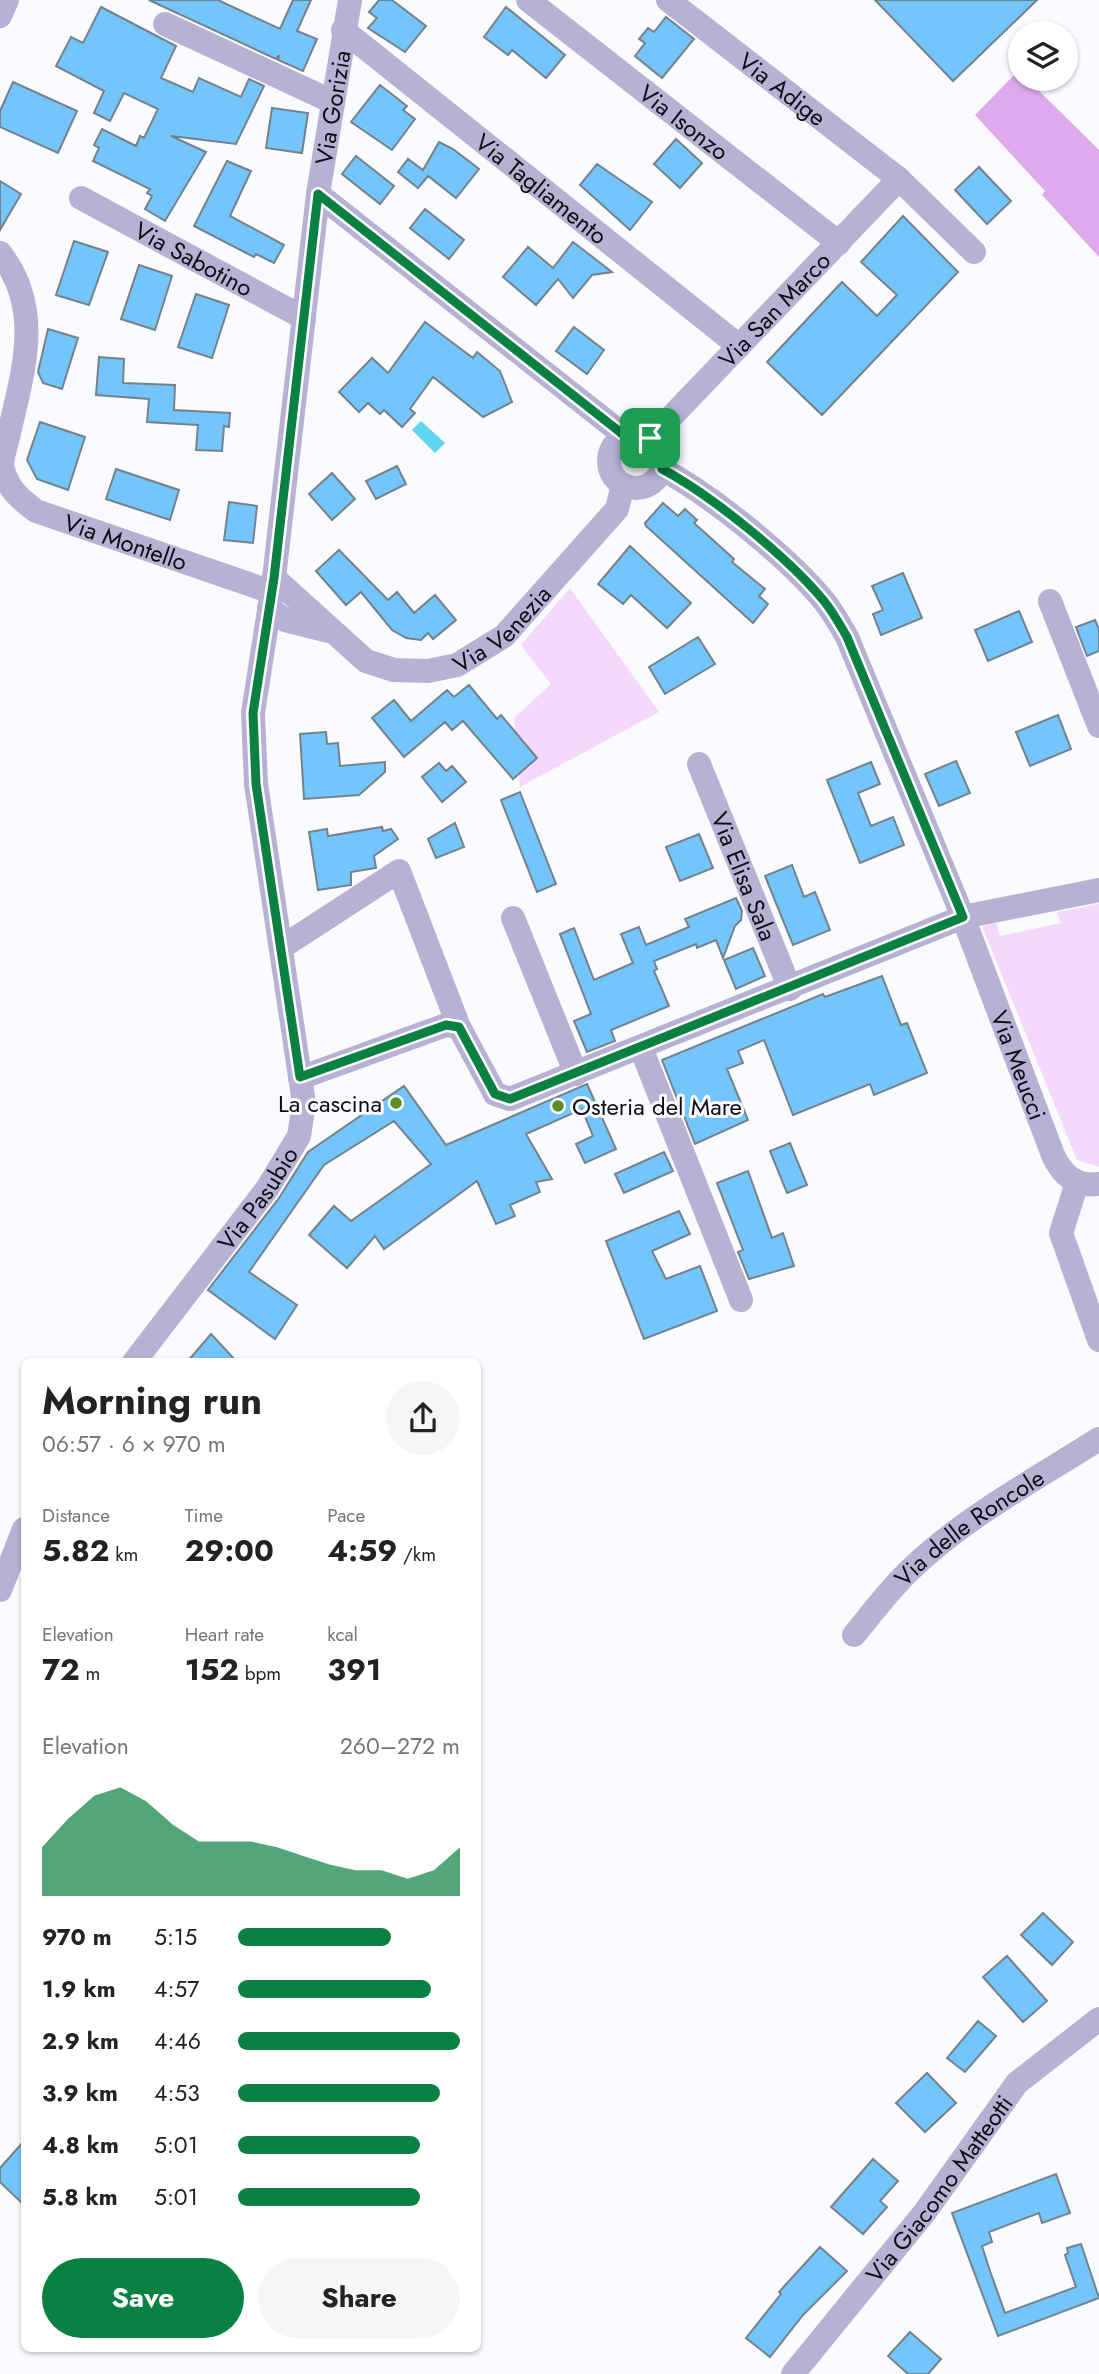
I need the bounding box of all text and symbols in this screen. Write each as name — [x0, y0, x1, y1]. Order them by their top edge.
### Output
map controls — [1008, 21, 1078, 91]
button: layers — [1008, 21, 1078, 91]
street label: Via Adige — [731, 44, 834, 134]
street label: Via Gorizia — [306, 47, 359, 167]
street label: Via Isonzo — [632, 76, 737, 168]
street label: Via Tagliamento — [468, 125, 615, 252]
street label: Via Sabotino — [128, 212, 259, 305]
street label: Via San Marco — [710, 244, 838, 375]
pin — [620, 408, 680, 468]
icon: arrive — [631, 419, 669, 457]
street label: Via Montello — [59, 504, 192, 579]
street label: Via Venezia — [446, 577, 559, 681]
street label: Via Elisa Sala — [703, 807, 786, 946]
street label: Via Meucci — [982, 1005, 1056, 1125]
place label: La cascina — [278, 1086, 382, 1121]
place label: Osteria del Mare — [572, 1089, 742, 1124]
marker: La cascina — [388, 1095, 404, 1111]
marker: Osteria del Mare — [550, 1098, 566, 1114]
street label: Via Pasubio — [208, 1140, 306, 1258]
text: Morning run — [42, 1373, 262, 1428]
button: share — [386, 1381, 460, 1455]
text: 06:57 · 6 × 970 m — [42, 1427, 226, 1461]
street label: Via delle Roncole — [886, 1460, 1051, 1594]
text: Distance — [42, 1502, 110, 1529]
text: Time — [185, 1502, 223, 1529]
text: Pace — [327, 1502, 365, 1529]
text: 5.82 — [42, 1529, 110, 1572]
text: 29:00 — [185, 1529, 274, 1572]
text: 4:59 — [327, 1529, 397, 1572]
text: km — [110, 1541, 138, 1568]
text: /km — [397, 1541, 436, 1568]
text: Elevation — [42, 1621, 114, 1648]
text: Heart rate — [185, 1621, 264, 1648]
text: kcal — [327, 1621, 358, 1648]
text: 72 — [42, 1648, 80, 1691]
text: 152 — [185, 1648, 239, 1691]
text: 391 — [327, 1648, 381, 1691]
text: m — [80, 1660, 100, 1687]
text: bpm — [239, 1660, 281, 1687]
text: Elevation — [42, 1729, 129, 1763]
text: 260–272 m — [340, 1729, 460, 1763]
text: 970 m — [42, 1920, 112, 1954]
text: 5:15 — [154, 1920, 197, 1954]
text: 1.9 km — [42, 1972, 116, 2006]
text: 4:57 — [154, 1972, 199, 2006]
text: 2.9 km — [42, 2024, 119, 2058]
text: 4:46 — [154, 2024, 201, 2058]
text: 3.9 km — [42, 2076, 118, 2110]
text: 4:53 — [154, 2076, 200, 2110]
street label: Via Giacomo Matteotti — [857, 2088, 1021, 2290]
text: 4.8 km — [42, 2128, 119, 2162]
text: 5:01 — [154, 2128, 198, 2162]
text: 5.8 km — [42, 2180, 118, 2214]
text: 5:01 — [154, 2180, 198, 2214]
button: Save — [42, 2258, 244, 2338]
button: Share — [258, 2258, 460, 2338]

